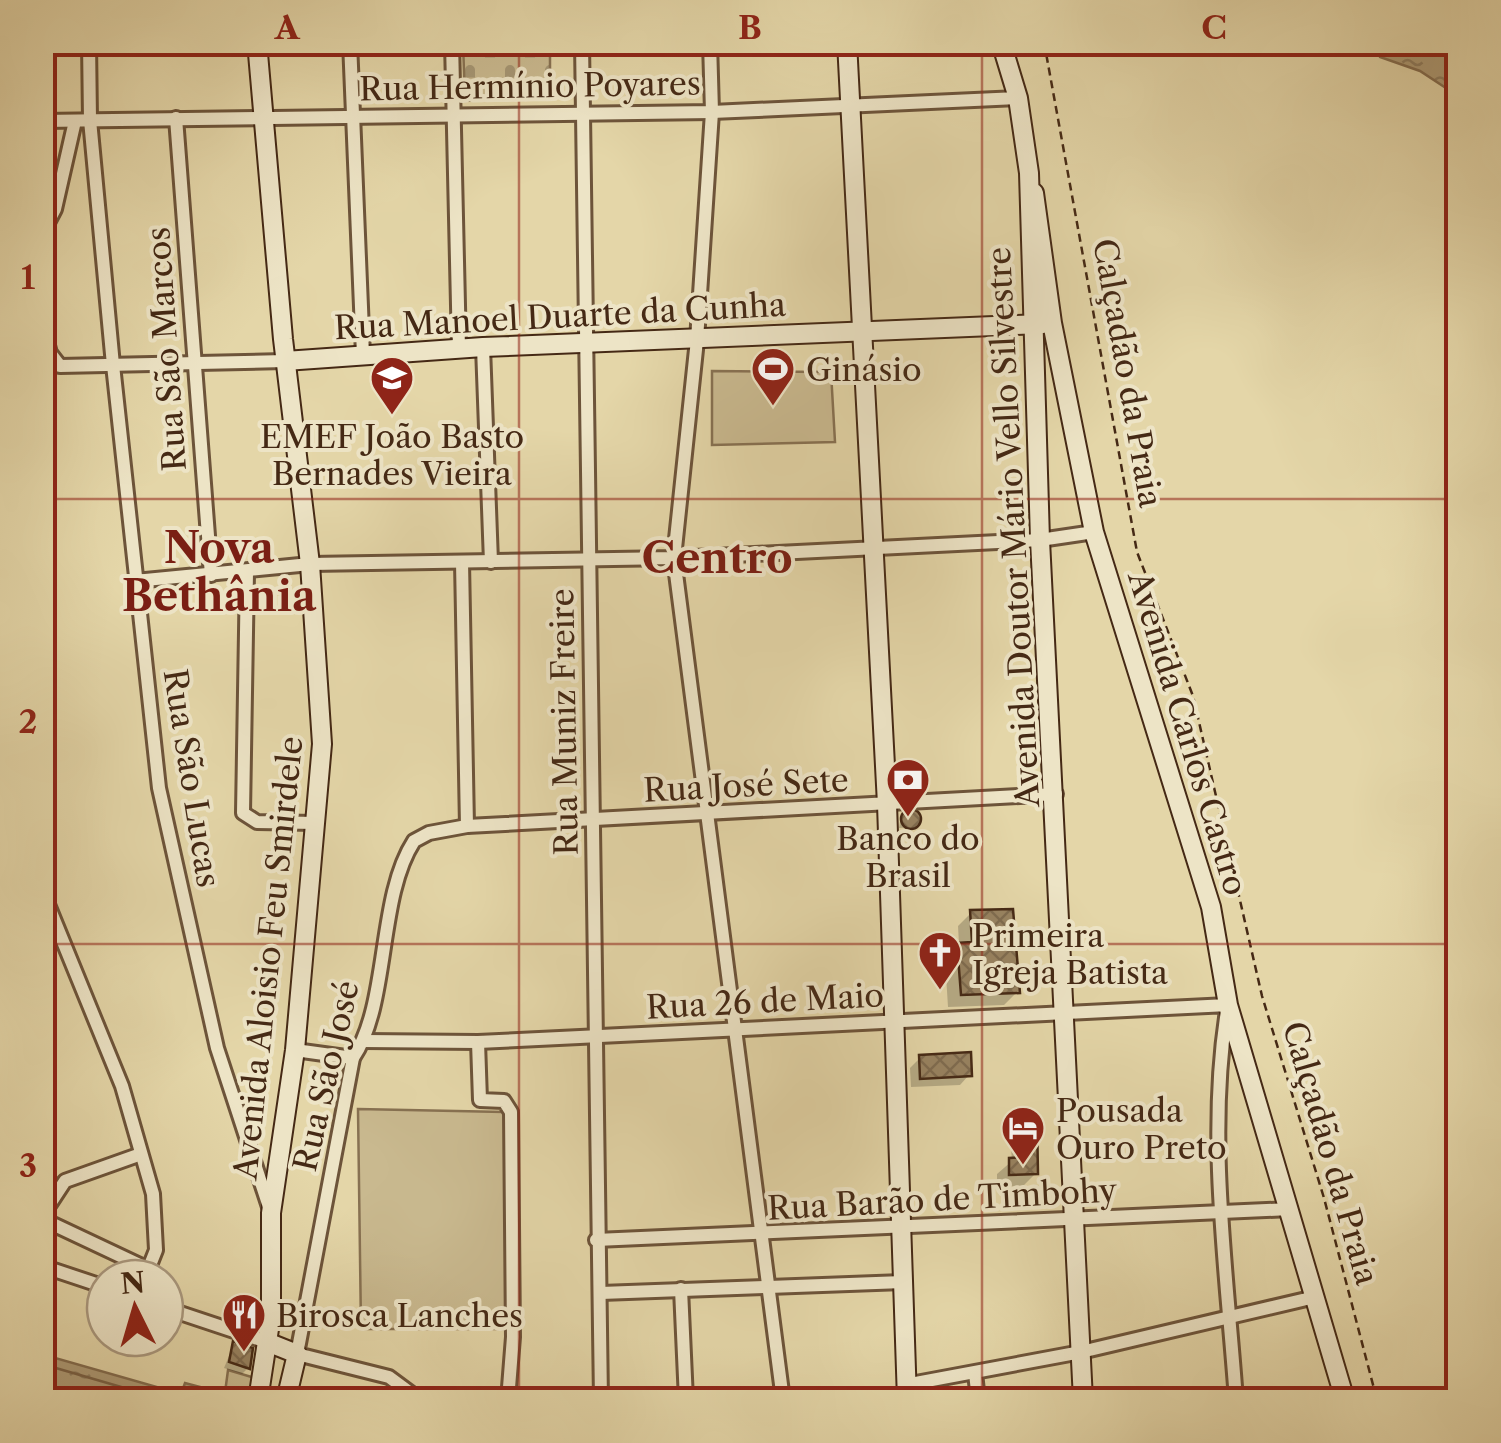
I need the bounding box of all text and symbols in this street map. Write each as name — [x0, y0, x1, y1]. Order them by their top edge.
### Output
text: A — [274, 8, 301, 47]
text: B — [738, 8, 762, 47]
text: C — [1201, 8, 1227, 47]
street label: Rua Hermínio Poyares — [359, 64, 701, 108]
street label: Rua São Marcos — [138, 226, 194, 472]
street label: Calçadão da Praia — [1085, 236, 1171, 510]
street label: Avenida Doutor Mário Vello Silvestre — [979, 246, 1047, 809]
text: 1 — [21, 258, 36, 297]
street label: Rua Manoel Duarte da Cunha — [333, 285, 787, 347]
sports icon: Ginásio — [750, 346, 796, 407]
place label: Ginásio — [806, 350, 922, 389]
school or university icon: EMEF João Basto Bernades Vieira — [369, 355, 415, 416]
place label: EMEF João Basto Bernades Vieira — [260, 417, 524, 493]
district label: Nova Bethânia — [122, 522, 317, 622]
district label: Centro — [641, 532, 793, 584]
street label: Avenida Carlos Castro — [1120, 566, 1256, 899]
street label: Rua Muniz Freire — [542, 588, 586, 856]
street label: Rua São Lucas — [155, 666, 229, 890]
text: 2 — [19, 702, 37, 741]
street label: Avenida Aloisio Feu Smirdele — [225, 734, 311, 1183]
bank icon: Banco do Brasil — [885, 757, 931, 818]
street label: Rua José Sete — [642, 760, 850, 810]
place label: Banco do Brasil — [836, 819, 980, 895]
place label: Primeira Igreja Batista — [972, 916, 1168, 992]
church icon: Primeira Igreja Batista — [917, 930, 963, 991]
street label: Rua 26 de Maio — [645, 975, 885, 1027]
street label: Rua São José — [285, 977, 367, 1175]
street label: Calçadão da Praia — [1275, 1017, 1387, 1289]
place label: Pousada Ouro Preto — [1056, 1091, 1227, 1167]
hotel icon: Pousada Ouro Preto — [1000, 1105, 1046, 1166]
text: 3 — [19, 1146, 37, 1185]
street label: Rua Barão de Timbohy — [766, 1170, 1119, 1228]
north arrow — [85, 1258, 185, 1358]
text: N — [119, 1265, 146, 1301]
restaurant icon: Birosca Lanches — [221, 1292, 267, 1353]
place label: Birosca Lanches — [276, 1296, 523, 1335]

